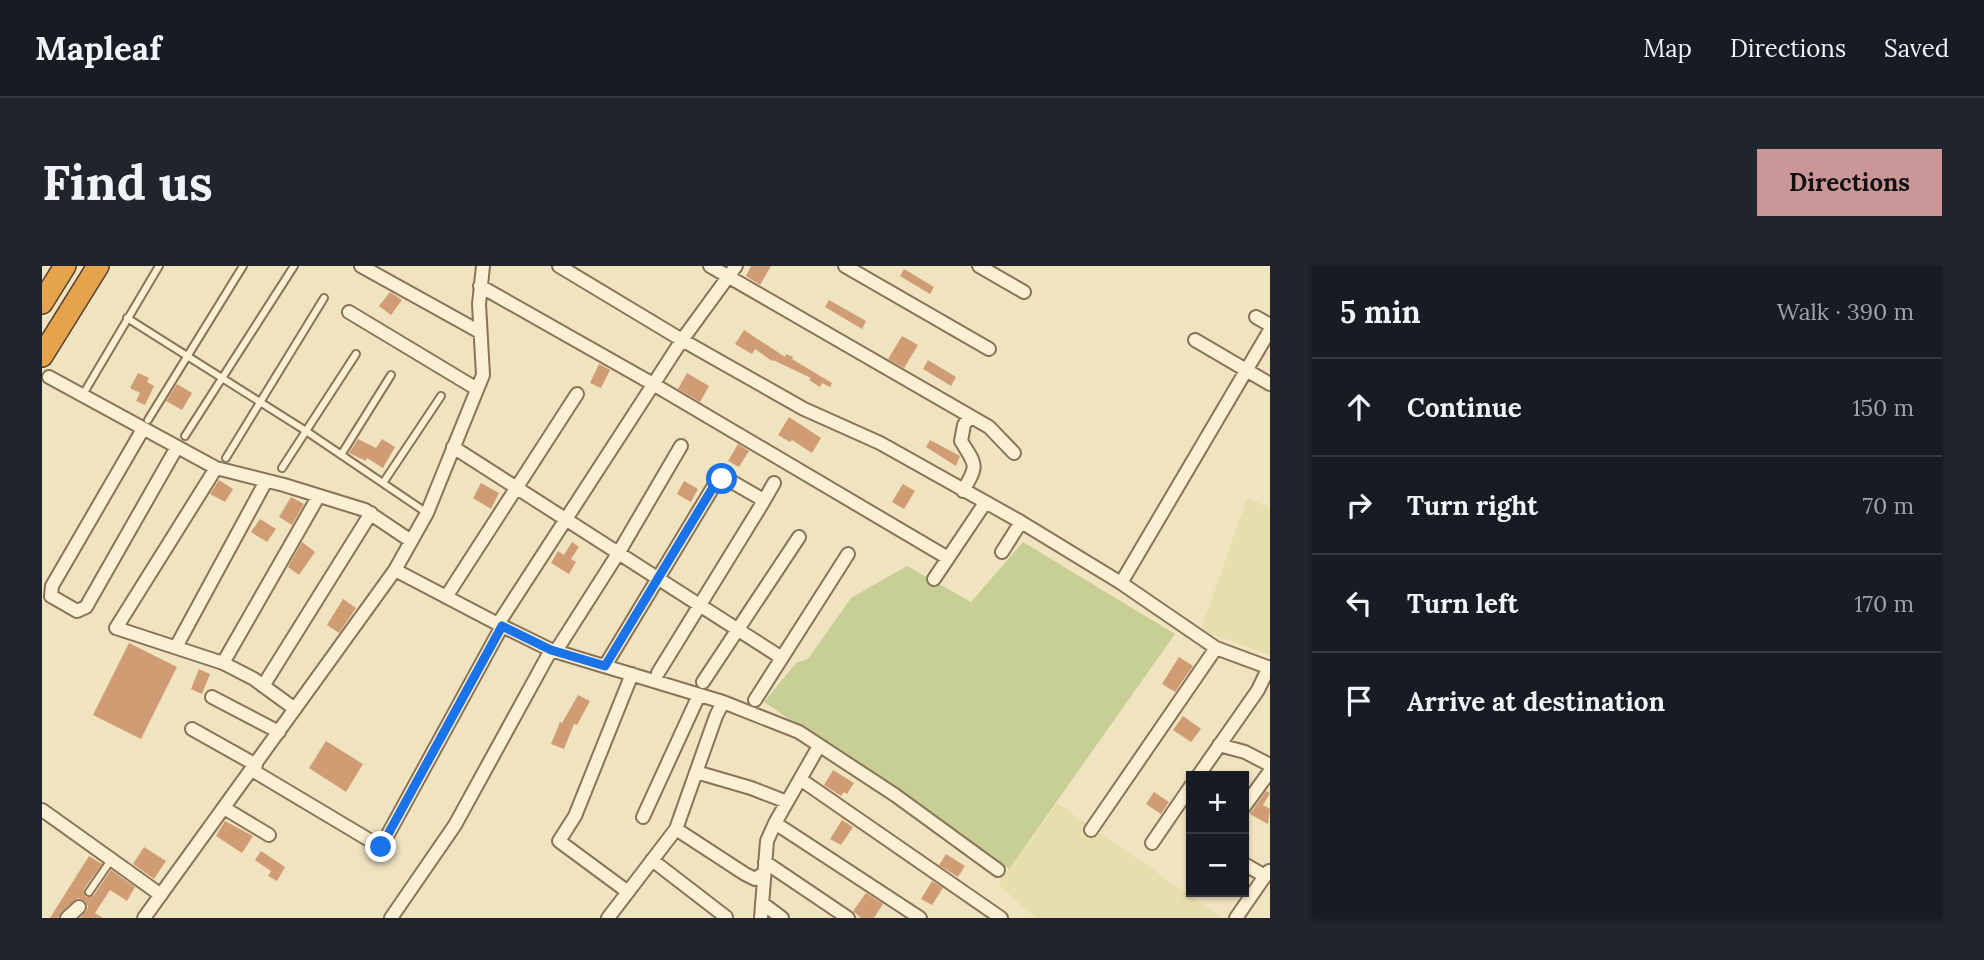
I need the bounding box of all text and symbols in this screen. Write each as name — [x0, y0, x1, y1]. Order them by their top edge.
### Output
text: Mapleaf — [35, 27, 161, 69]
text: Map — [1643, 33, 1692, 64]
text: Directions — [1730, 33, 1846, 64]
text: Saved — [1884, 33, 1949, 64]
button: Directions — [1757, 149, 1942, 216]
text: Find us — [42, 151, 213, 213]
text: 5 min — [1340, 293, 1421, 331]
text: Walk · 390 m — [1777, 297, 1914, 326]
icon: ahead — [1340, 388, 1378, 426]
text: Continue — [1407, 391, 1522, 424]
text: 150 m — [1852, 393, 1914, 422]
route start — [706, 463, 737, 494]
icon: right — [1340, 486, 1378, 524]
text: Turn right — [1407, 489, 1538, 522]
text: 70 m — [1863, 491, 1914, 520]
icon: left — [1340, 584, 1378, 622]
text: Turn left — [1407, 587, 1518, 620]
text: 170 m — [1854, 589, 1914, 618]
icon: arrive — [1340, 682, 1378, 720]
text: Arrive at destination — [1407, 685, 1665, 718]
map controls — [1186, 771, 1249, 897]
button: + — [1186, 771, 1249, 834]
route end — [365, 831, 396, 862]
button: − — [1186, 834, 1249, 897]

